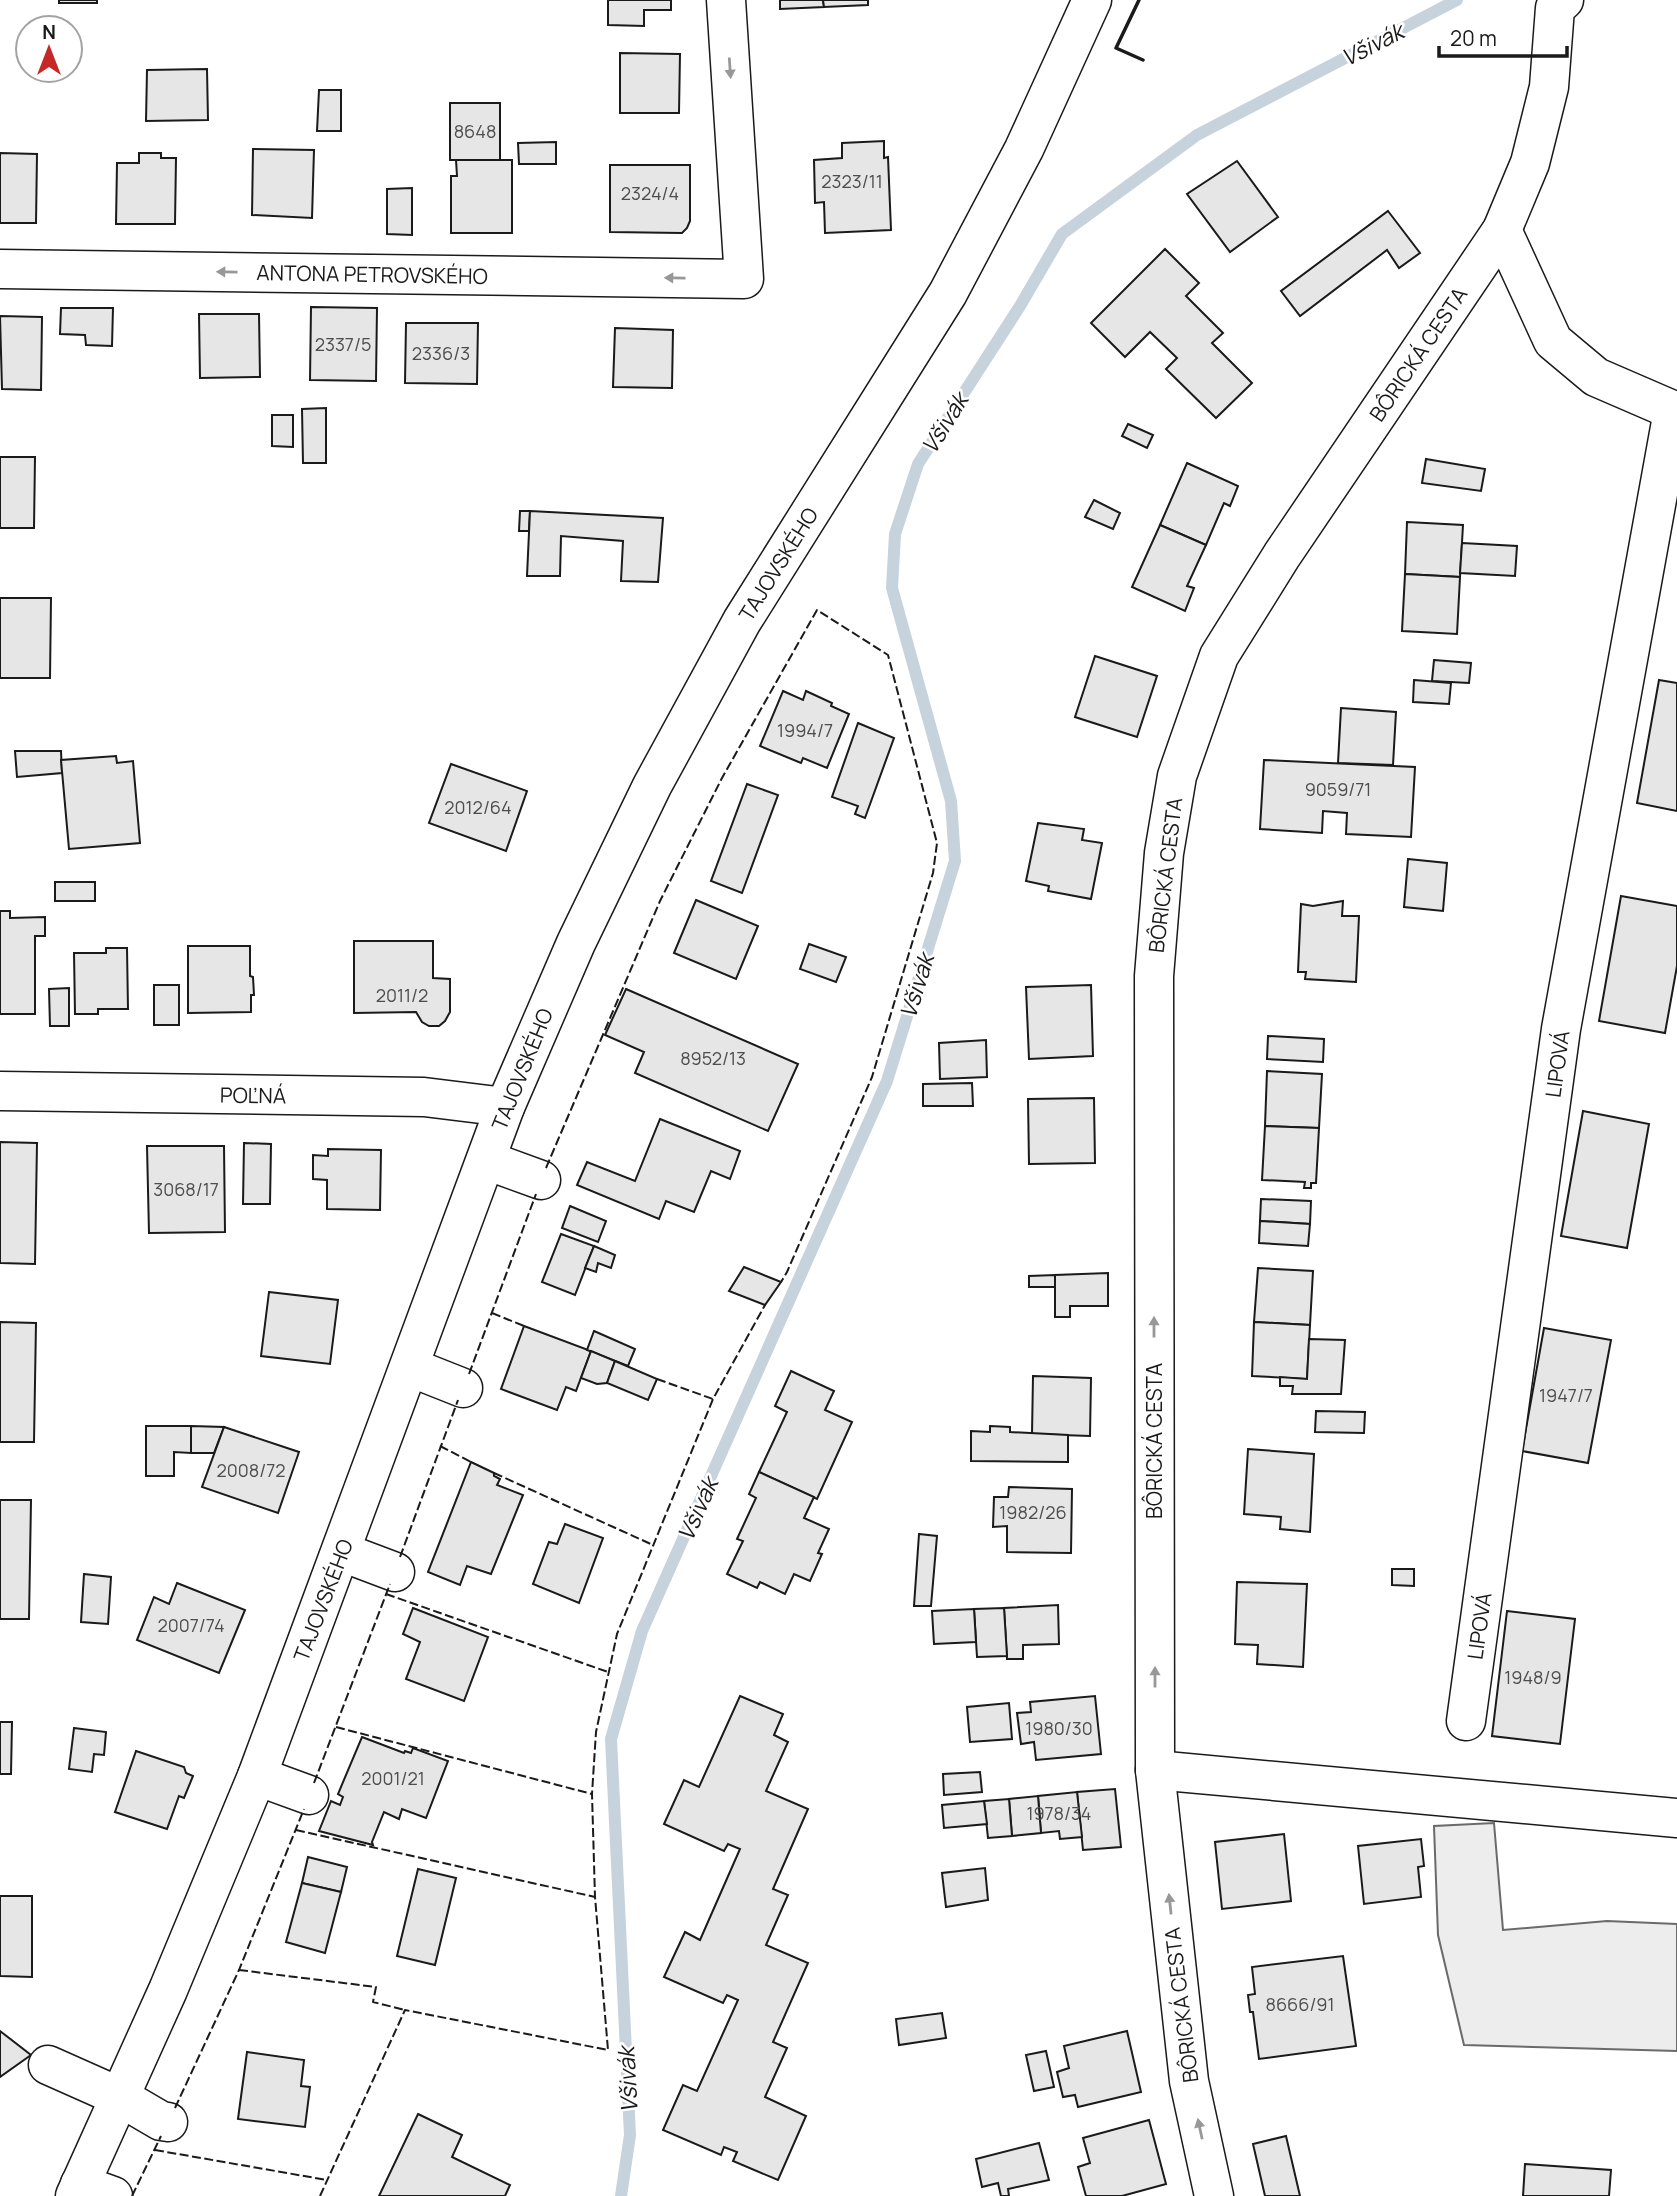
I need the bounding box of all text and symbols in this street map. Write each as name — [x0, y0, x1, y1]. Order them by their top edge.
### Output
water label: Všivák — [1335, 13, 1412, 73]
north arrow — [14, 14, 84, 84]
scale bar — [1439, 14, 1567, 58]
text: N — [42, 19, 56, 45]
text: 20 m — [1450, 24, 1497, 52]
one-way arrow — [725, 57, 736, 79]
house number: 8648 — [454, 119, 496, 143]
house number: 2323/11 — [821, 169, 883, 193]
house number: 2324/4 — [621, 181, 679, 205]
street label: ANTONA PETROVSKÉHO — [256, 258, 488, 290]
one-way arrow — [216, 266, 238, 278]
one-way arrow — [664, 272, 686, 284]
street label: BÔRICKÁ CESTA — [1363, 282, 1473, 426]
house number: 2337/5 — [315, 332, 371, 356]
house number: 2336/3 — [412, 341, 470, 365]
water label: Všivák — [913, 384, 977, 459]
street label: TAJOVSKÉHO — [732, 502, 824, 626]
house number: 1994/7 — [777, 718, 833, 742]
house number: 9059/71 — [1305, 777, 1371, 801]
house number: 2012/64 — [444, 795, 512, 819]
street label: BÔRICKÁ CESTA — [1142, 796, 1188, 954]
water label: Všivák — [891, 946, 942, 1022]
house number: 2011/2 — [376, 983, 428, 1007]
street label: TAJOVSKÉHO — [485, 1004, 559, 1134]
street label: LIPOVÁ — [1538, 1029, 1576, 1099]
house number: 8952/13 — [680, 1046, 746, 1070]
street label: POĽNÁ — [220, 1080, 286, 1110]
house number: 3068/17 — [153, 1177, 219, 1201]
one-way arrow — [1148, 1316, 1160, 1338]
street label: BÔRICKÁ CESTA — [1140, 1363, 1168, 1519]
house number: 1947/7 — [1539, 1383, 1593, 1407]
house number: 2008/72 — [217, 1458, 285, 1482]
water label: Všivák — [669, 1469, 726, 1546]
house number: 1982/26 — [999, 1500, 1067, 1524]
street label: TAJOVSKÉHO — [287, 1535, 359, 1665]
street label: LIPOVÁ — [1460, 1591, 1498, 1661]
house number: 2007/74 — [157, 1613, 225, 1637]
house number: 1948/9 — [1504, 1665, 1562, 1689]
one-way arrow — [1149, 1666, 1160, 1688]
house number: 1980/30 — [1025, 1716, 1093, 1740]
house number: 2001/21 — [361, 1766, 425, 1790]
house number: 1978/34 — [1027, 1801, 1091, 1825]
one-way arrow — [1164, 1893, 1175, 1915]
street label: BÔRICKÁ CESTA — [1158, 1926, 1204, 2084]
house number: 8666/91 — [1265, 1992, 1335, 2016]
water label: Všivák — [609, 2043, 645, 2114]
one-way arrow — [1194, 2118, 1205, 2140]

